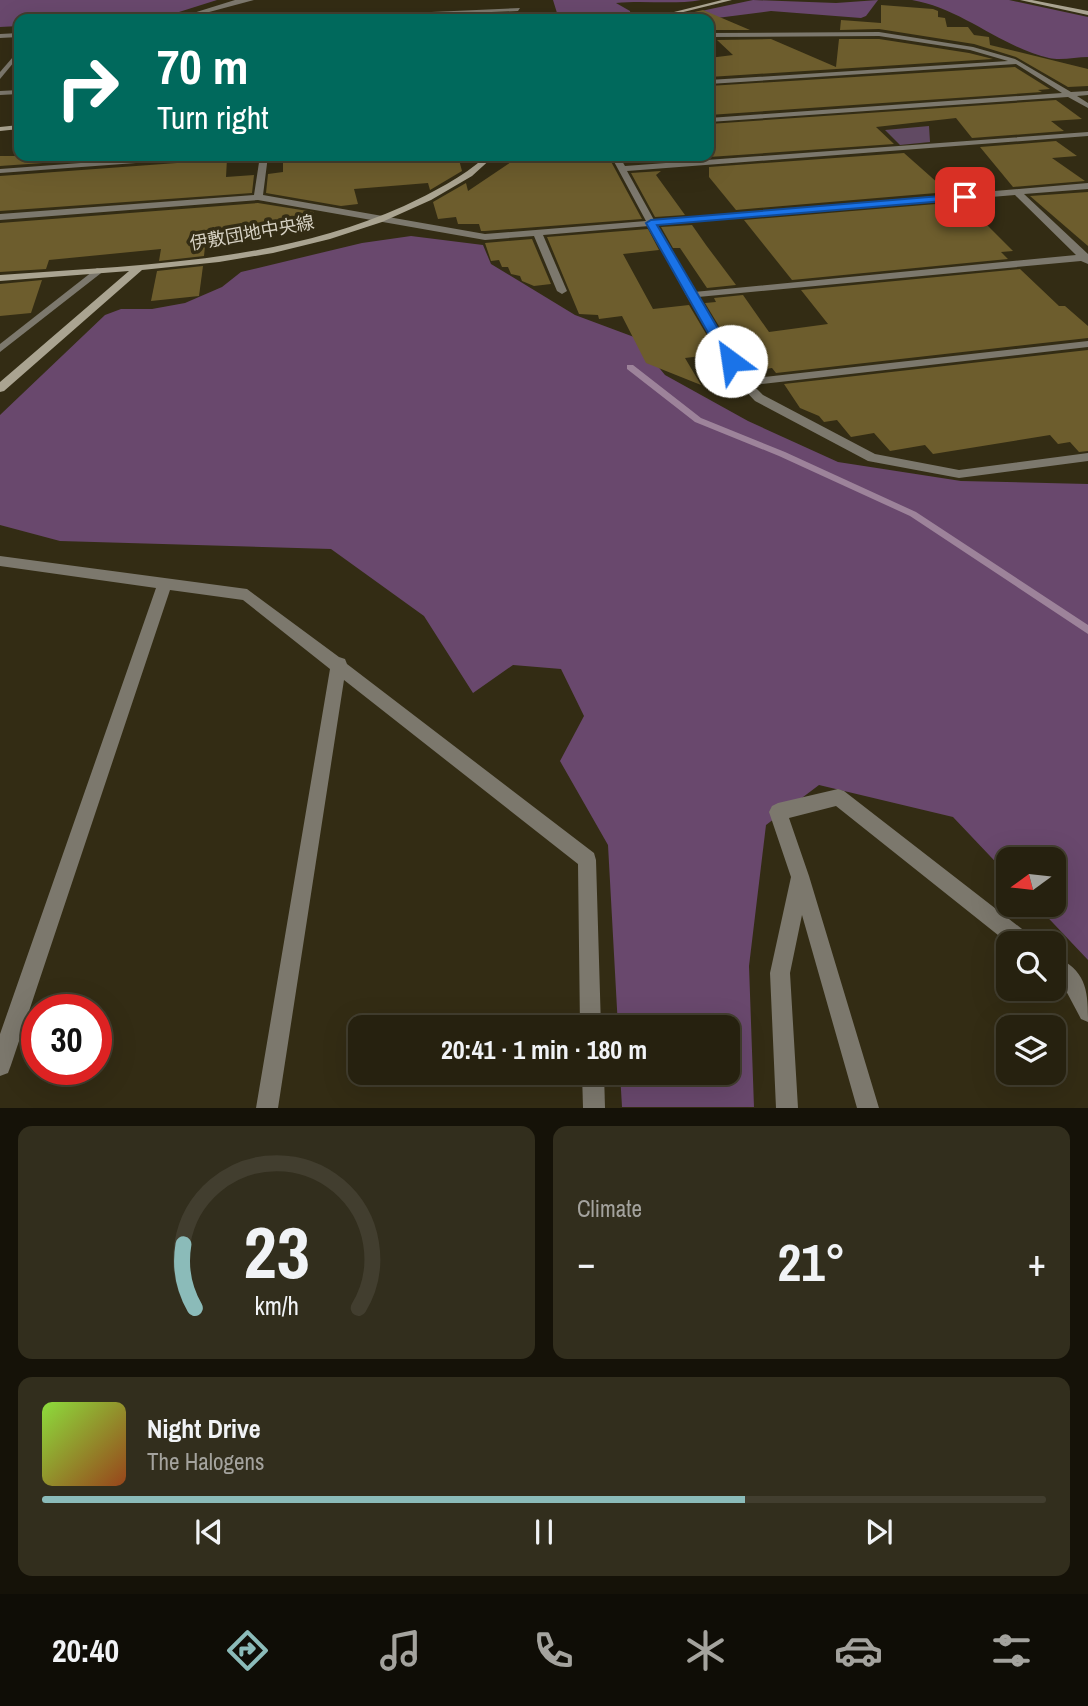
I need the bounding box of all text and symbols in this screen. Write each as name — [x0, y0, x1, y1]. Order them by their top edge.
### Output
text: 70 m — [157, 33, 249, 99]
icon: right — [42, 42, 133, 133]
text: Turn right — [157, 96, 269, 139]
pin — [935, 167, 995, 227]
icon: arrive — [946, 178, 984, 216]
street label: 伊敷団地中央線 — [188, 209, 316, 256]
position arrow — [694, 324, 768, 398]
north arrow — [996, 847, 1066, 917]
map controls — [996, 847, 1066, 1085]
button: search — [996, 931, 1066, 1001]
speed limit sign: 30 — [21, 994, 112, 1085]
button: layers — [996, 1015, 1066, 1085]
text: 20:41 · 1 min · 180 m — [441, 1032, 647, 1067]
text: Climate — [577, 1193, 642, 1224]
text: 23 — [243, 1204, 310, 1302]
text: 21° — [777, 1227, 846, 1297]
text: − — [577, 1237, 595, 1288]
text: + — [1028, 1237, 1046, 1288]
text: km/h — [254, 1289, 299, 1323]
text: Night Drive — [147, 1411, 261, 1446]
text: The Halogens — [147, 1446, 264, 1477]
icon: previous — [190, 1513, 228, 1551]
icon: pause — [525, 1513, 563, 1551]
icon: next — [860, 1513, 898, 1551]
icon: directions — [223, 1626, 272, 1675]
icon: music — [376, 1626, 425, 1675]
icon: phone — [529, 1626, 578, 1675]
icon: climate — [681, 1626, 730, 1675]
icon: car — [834, 1626, 883, 1675]
icon: filters — [987, 1626, 1036, 1675]
text: 20:40 — [52, 1629, 119, 1672]

